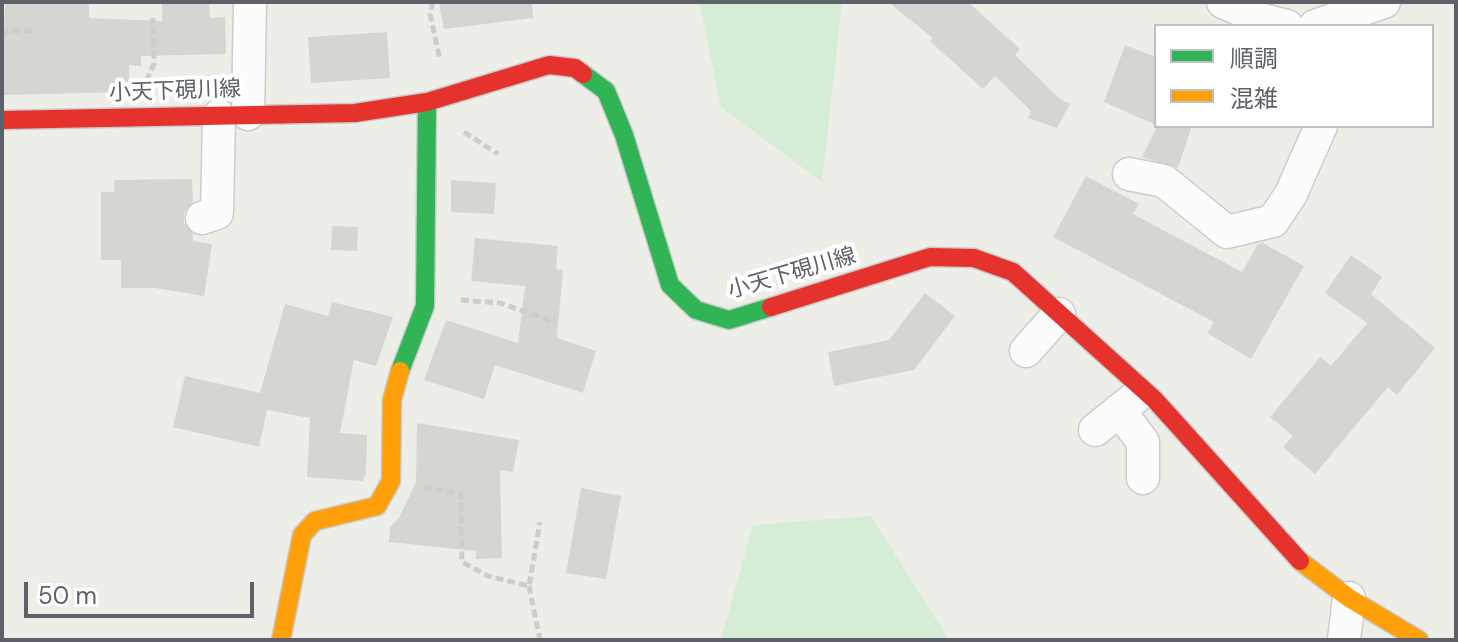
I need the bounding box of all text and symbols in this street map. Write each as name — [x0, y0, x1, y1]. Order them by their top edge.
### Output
legend — [1154, 24, 1434, 128]
text: 順調 — [1230, 43, 1278, 74]
street label: 小天下硯川線 — [109, 77, 241, 107]
text: 混雑 — [1230, 83, 1278, 114]
street label: 小天下硯川線 — [725, 243, 859, 305]
scale bar — [28, 566, 258, 616]
text: 50 m — [38, 580, 97, 611]

